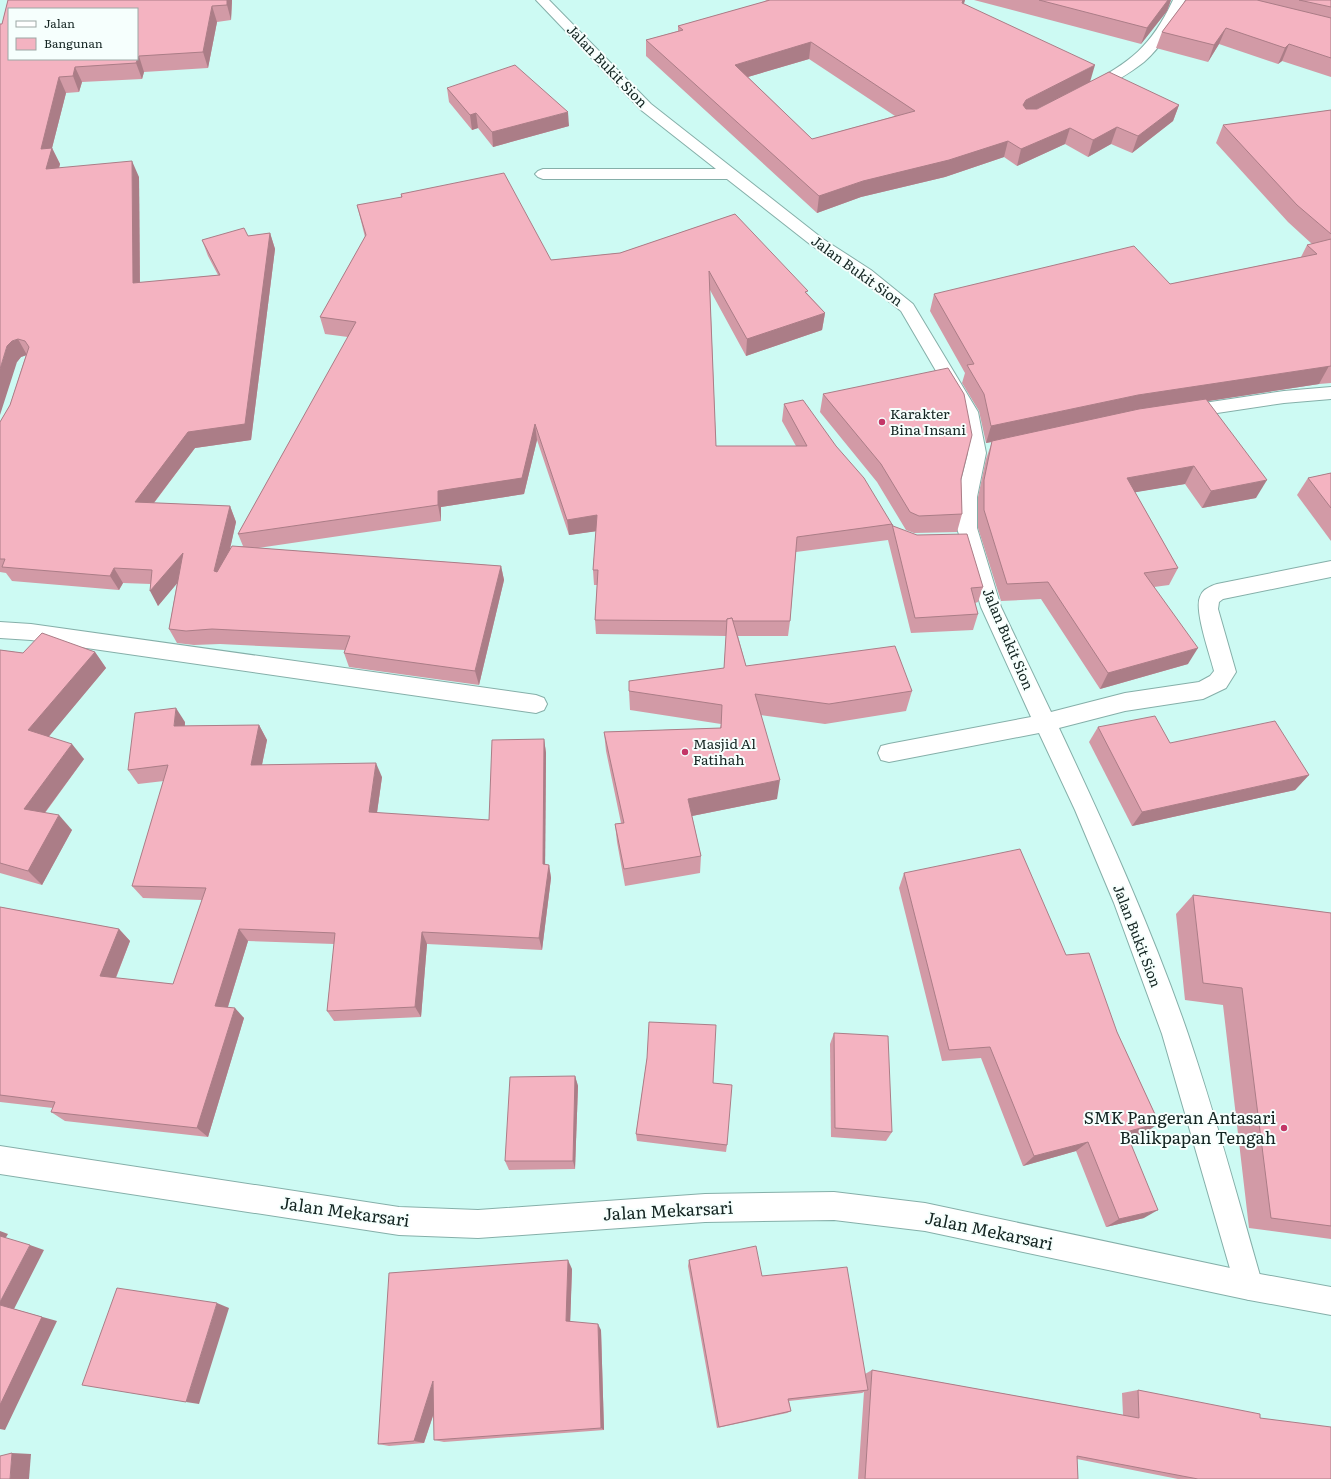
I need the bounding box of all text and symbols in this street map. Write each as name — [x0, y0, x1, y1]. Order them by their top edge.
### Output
legend — [8, 8, 138, 60]
text: Jalan — [44, 14, 75, 32]
street label: Jalan Bukit Sion — [563, 19, 653, 111]
text: Bangunan — [44, 34, 103, 52]
street label: Jalan Bukit Sion — [808, 230, 907, 310]
place label: Karakter Bina Insani — [890, 403, 966, 439]
marker: Karakter Bina Insani — [877, 417, 887, 427]
street label: Jalan Bukit Sion — [978, 585, 1039, 693]
place label: Masjid Al Fatihah — [693, 733, 756, 769]
marker: Masjid Al Fatihah — [680, 747, 690, 757]
street label: Jalan Bukit Sion — [1109, 881, 1167, 990]
place label: SMK Pangeran Antasari Balikpapan Tengah — [1084, 1104, 1276, 1149]
marker: SMK Pangeran Antasari Balikpapan Tengah — [1279, 1123, 1289, 1133]
street label: Jalan Mekarsari — [279, 1189, 412, 1232]
street label: Jalan Mekarsari — [602, 1194, 734, 1225]
street label: Jalan Mekarsari — [923, 1204, 1056, 1255]

